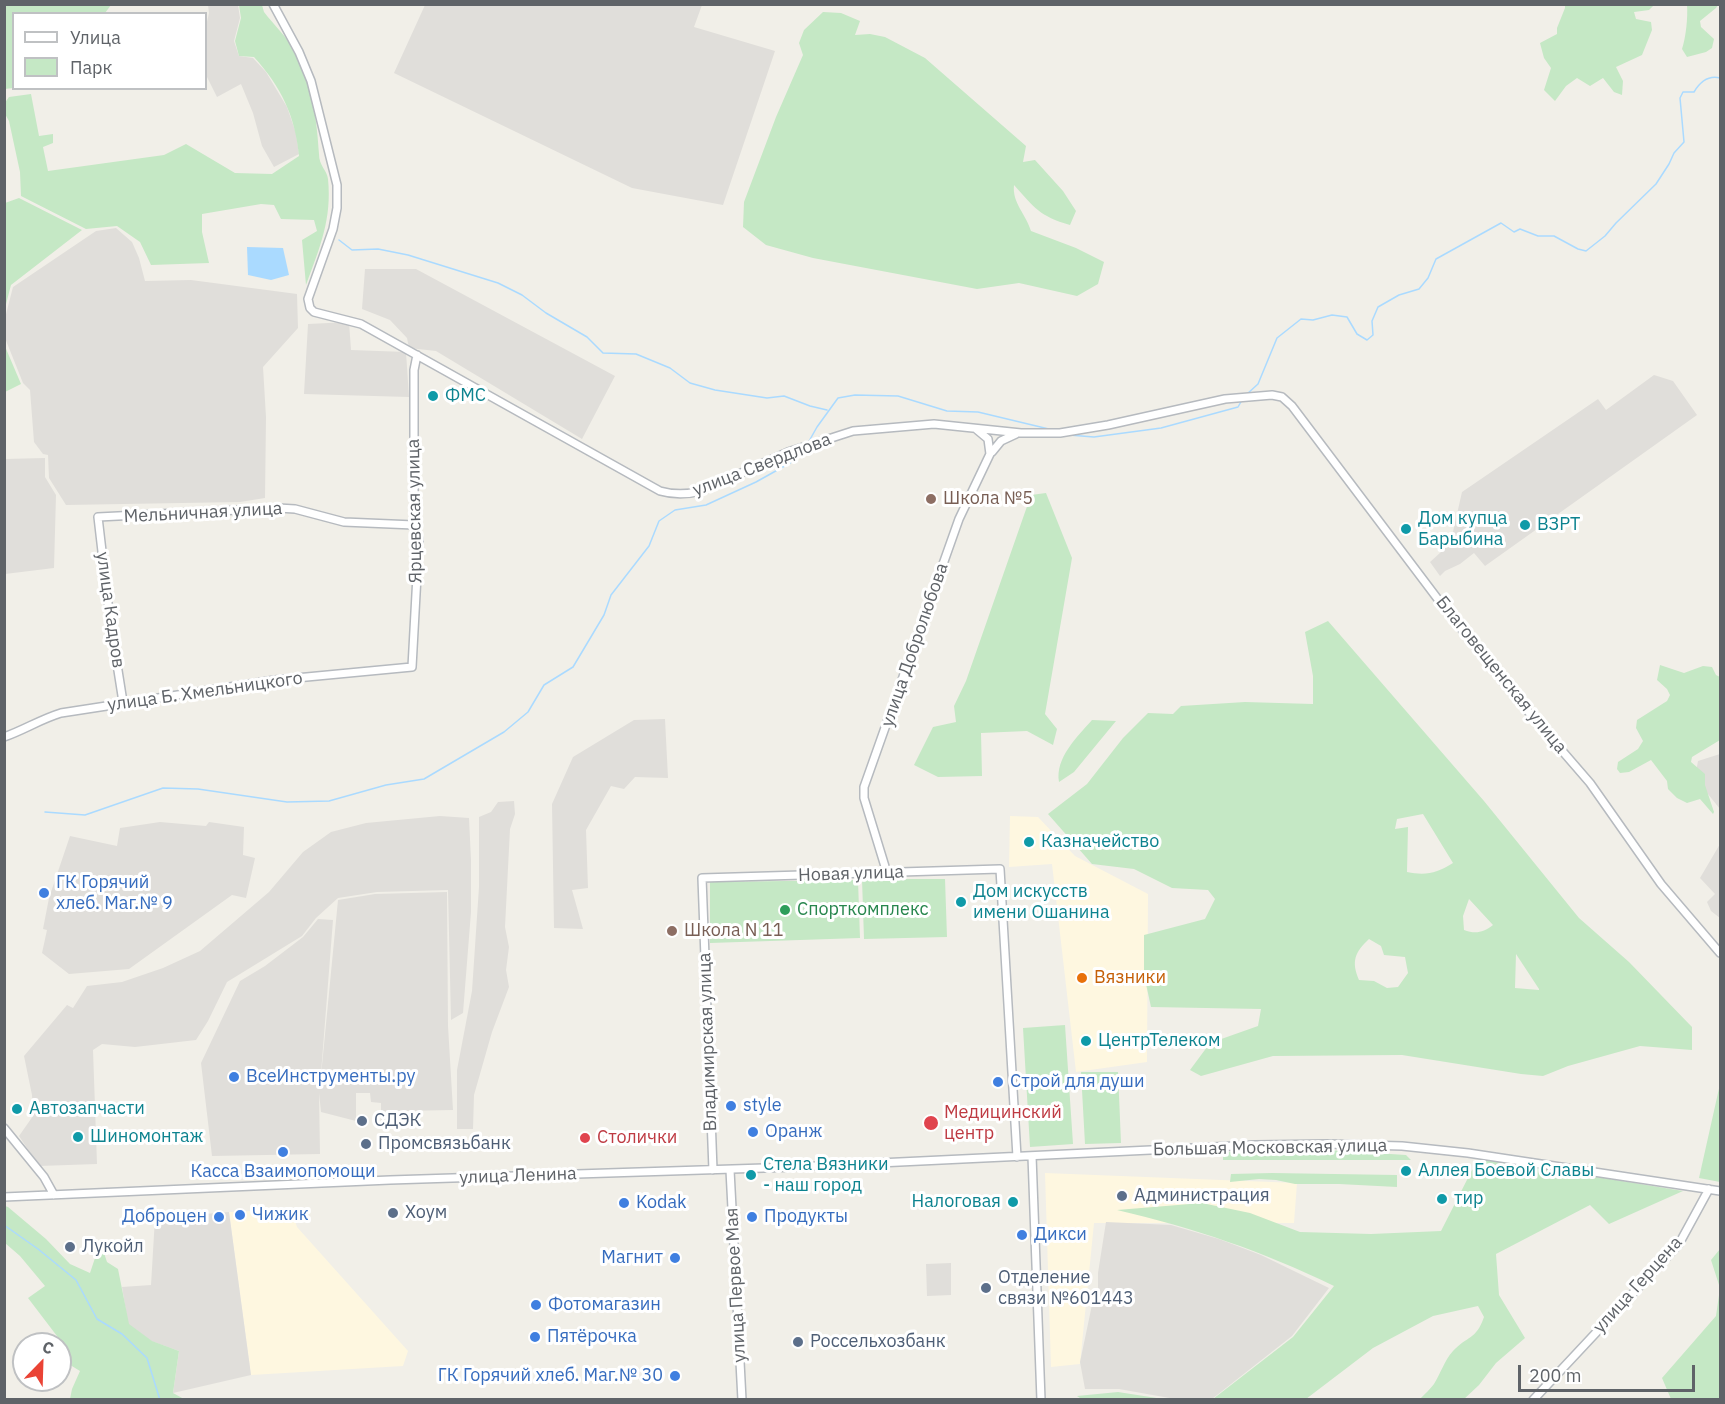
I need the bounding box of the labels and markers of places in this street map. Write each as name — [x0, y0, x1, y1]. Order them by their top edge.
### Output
place label: ФМС — [445, 385, 486, 407]
marker: ФМС — [426, 389, 440, 403]
place label: Школа №5 — [943, 488, 1033, 510]
marker: Школа №5 — [924, 492, 938, 506]
place label: Дом купца Барыбина — [1418, 508, 1507, 550]
place label: ВЗРТ — [1537, 514, 1580, 536]
marker: ВЗРТ — [1518, 518, 1532, 532]
marker: Дом купца Барыбина — [1399, 522, 1413, 536]
place label: Казначейство — [1041, 831, 1159, 853]
marker: Казначейство — [1022, 835, 1036, 849]
place label: ГК Горячий хлеб. Маг.№ 9 — [56, 872, 173, 914]
place label: Дом искусств имени Ошанина — [973, 881, 1109, 924]
marker: ГК Горячий хлеб. Маг.№ 9 — [37, 886, 51, 900]
marker: Дом искусств имени Ошанина — [954, 895, 968, 909]
place label: Спорткомплекс — [797, 899, 929, 921]
marker: Спорткомплекс — [778, 903, 792, 917]
place label: Школа N 11 — [684, 920, 783, 942]
marker: Школа N 11 — [665, 924, 679, 938]
place label: Вязники — [1094, 967, 1166, 989]
marker: Вязники — [1075, 971, 1089, 985]
place label: ЦентрТелеком — [1098, 1030, 1220, 1052]
marker: ЦентрТелеком — [1079, 1034, 1093, 1048]
place label: ВсеИнструменты.ру — [246, 1066, 416, 1088]
marker: ВсеИнструменты.ру — [227, 1070, 241, 1084]
place label: Строй для души — [1010, 1071, 1145, 1093]
marker: Строй для души — [991, 1075, 1005, 1089]
place label: style — [743, 1095, 782, 1117]
place label: Автозапчасти — [29, 1098, 145, 1120]
marker: style — [724, 1099, 738, 1113]
marker: Автозапчасти — [10, 1102, 24, 1116]
place label: Медицинский центр — [944, 1102, 1062, 1144]
place label: СДЭК — [374, 1110, 421, 1132]
marker: СДЭК — [355, 1114, 369, 1128]
marker: Медицинский центр — [922, 1114, 940, 1132]
place label: Оранж — [765, 1121, 822, 1143]
marker: Оранж — [746, 1125, 760, 1139]
place label: Шиномонтаж — [90, 1126, 203, 1148]
place label: Столички — [597, 1127, 677, 1149]
marker: Шиномонтаж — [71, 1130, 85, 1144]
marker: Столички — [578, 1131, 592, 1145]
place label: Промсвязьбанк — [378, 1133, 511, 1155]
marker: Промсвязьбанк — [359, 1137, 373, 1151]
marker: Касса Взаимопомощи — [276, 1145, 290, 1159]
place label: Стела Вязники - наш город — [763, 1154, 888, 1196]
place label: Аллея Боевой Славы — [1418, 1160, 1594, 1182]
place label: Касса Взаимопомощи — [190, 1161, 376, 1183]
marker: Аллея Боевой Славы — [1399, 1164, 1413, 1178]
marker: Стела Вязники - наш город — [744, 1168, 758, 1182]
place label: Администрация — [1134, 1185, 1270, 1207]
place label: тир — [1454, 1188, 1484, 1210]
marker: Администрация — [1115, 1189, 1129, 1203]
place label: Налоговая — [911, 1191, 1001, 1213]
place label: Kodak — [636, 1192, 687, 1214]
marker: тир — [1435, 1192, 1449, 1206]
marker: Налоговая — [1006, 1195, 1020, 1209]
marker: Kodak — [617, 1196, 631, 1210]
place label: Хоум — [405, 1202, 447, 1224]
place label: Чижик — [252, 1204, 309, 1226]
place label: Доброцен — [122, 1206, 207, 1228]
marker: Хоум — [386, 1206, 400, 1220]
place label: Продукты — [764, 1206, 848, 1228]
marker: Чижик — [233, 1208, 247, 1222]
marker: Доброцен — [212, 1210, 226, 1224]
marker: Продукты — [745, 1210, 759, 1224]
place label: Дикси — [1034, 1224, 1087, 1246]
marker: Дикси — [1015, 1228, 1029, 1242]
place label: Лукойл — [82, 1236, 144, 1258]
marker: Лукойл — [63, 1240, 77, 1254]
place label: Магнит — [601, 1247, 663, 1269]
marker: Магнит — [668, 1251, 682, 1265]
place label: Отделение связи №601443 — [998, 1267, 1134, 1310]
marker: Отделение связи №601443 — [979, 1281, 993, 1295]
place label: Фотомагазин — [548, 1294, 661, 1316]
marker: Фотомагазин — [529, 1298, 543, 1312]
place label: Пятёрочка — [547, 1326, 637, 1348]
marker: Пятёрочка — [528, 1330, 542, 1344]
place label: Россельхозбанк — [810, 1331, 946, 1353]
marker: Россельхозбанк — [791, 1335, 805, 1349]
place label: ГК Горячий хлеб. Маг.№ 30 — [438, 1365, 663, 1387]
marker: ГК Горячий хлеб. Маг.№ 30 — [668, 1369, 682, 1383]

